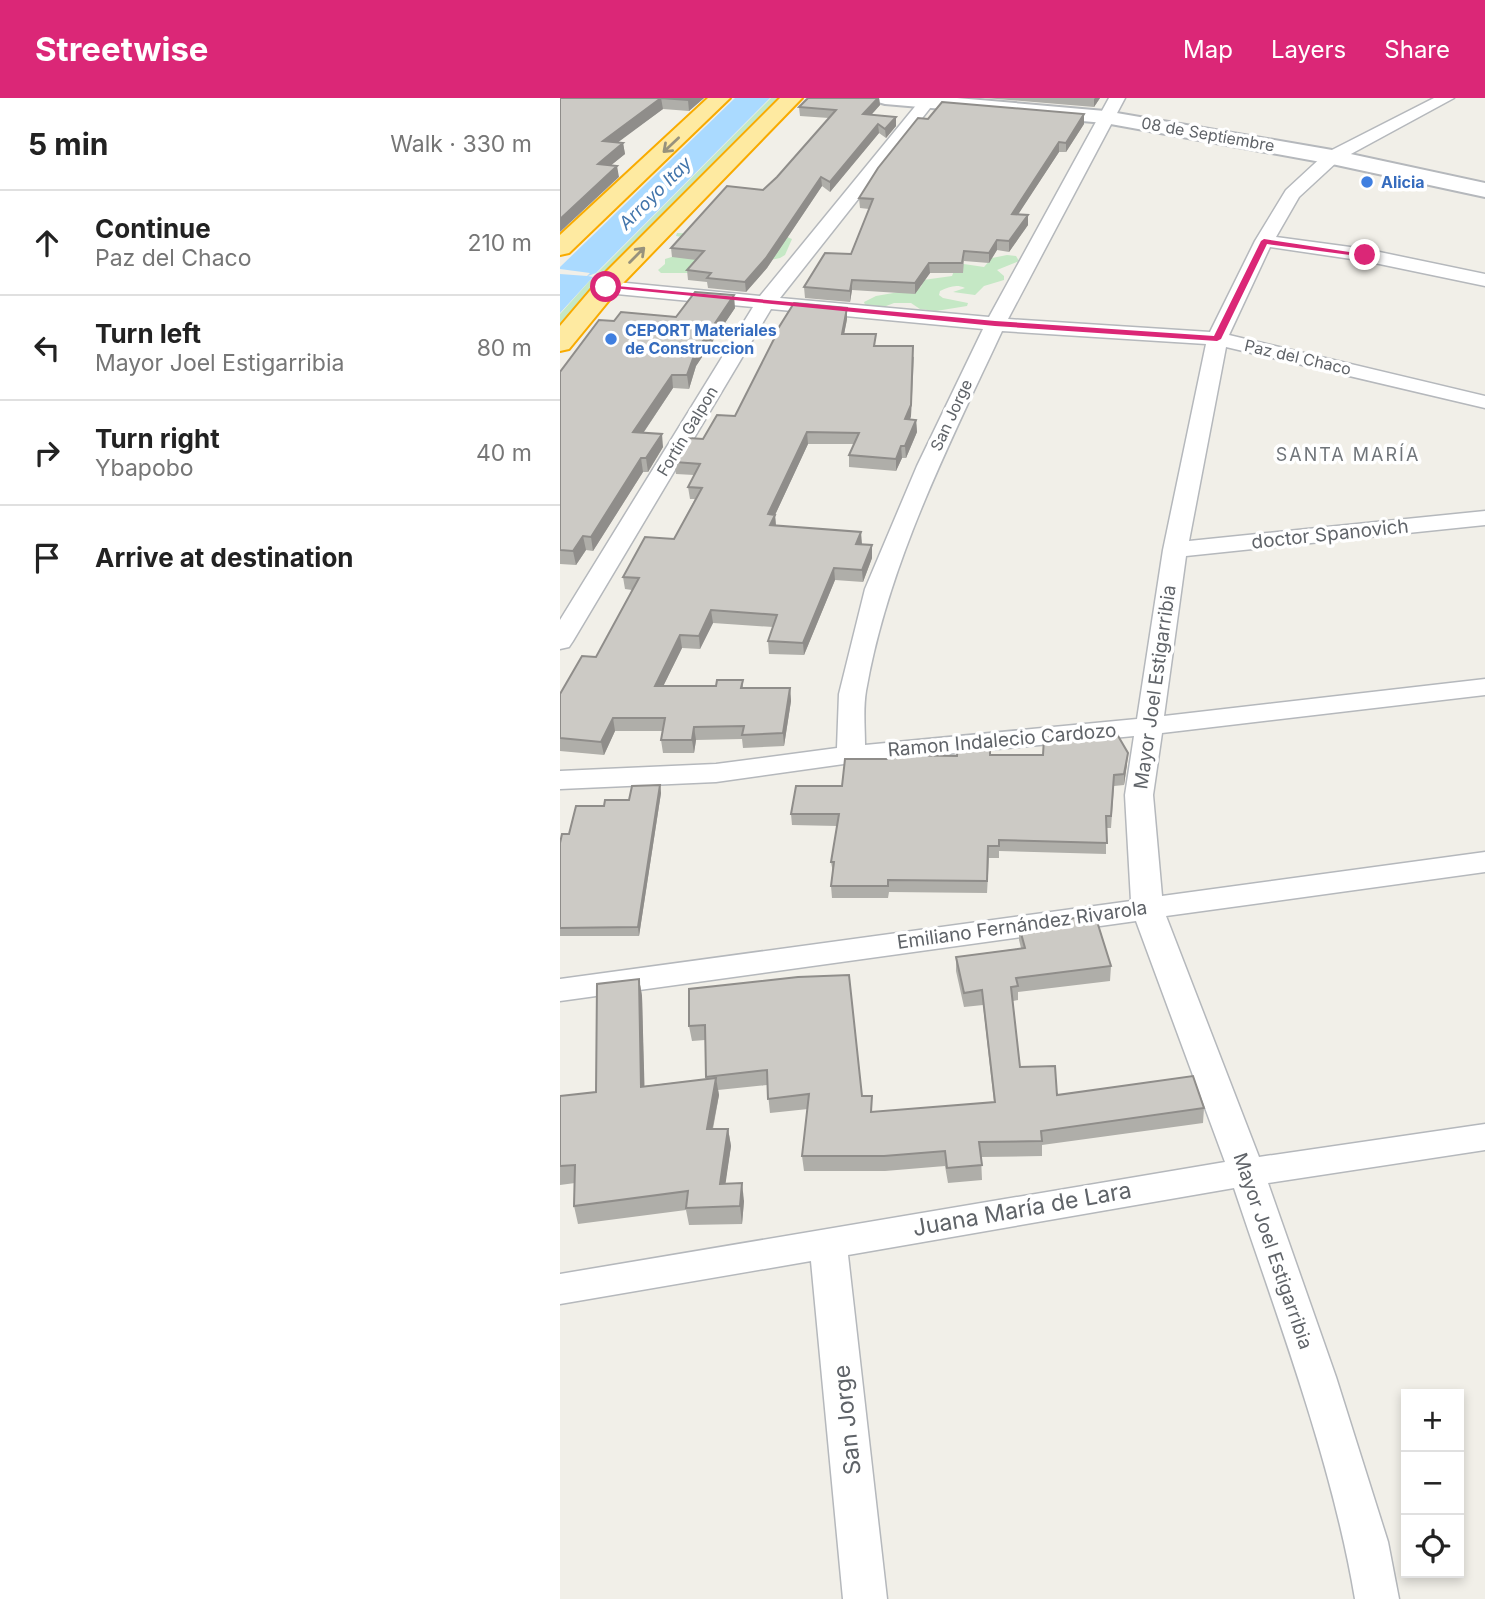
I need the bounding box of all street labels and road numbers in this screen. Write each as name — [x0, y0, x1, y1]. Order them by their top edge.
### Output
street label: 08 de Septiembre — [1140, 112, 1276, 156]
street label: Paz del Chaco — [1243, 335, 1353, 379]
street label: San Jorge — [926, 376, 976, 454]
street label: Fortín Galpon — [652, 382, 722, 480]
street label: doctor Spanovich — [1250, 514, 1410, 554]
street label: Mayor Joel Estigarribia — [1129, 583, 1181, 791]
street label: Ramon Indalecio Cardozo — [887, 719, 1117, 761]
street label: Emiliano Fernández Rivarola — [895, 896, 1149, 954]
street label: Mayor Joel Estigarribia — [1229, 1150, 1317, 1352]
street label: Juana María de Lara — [910, 1176, 1134, 1242]
street label: San Jorge — [827, 1364, 867, 1476]

